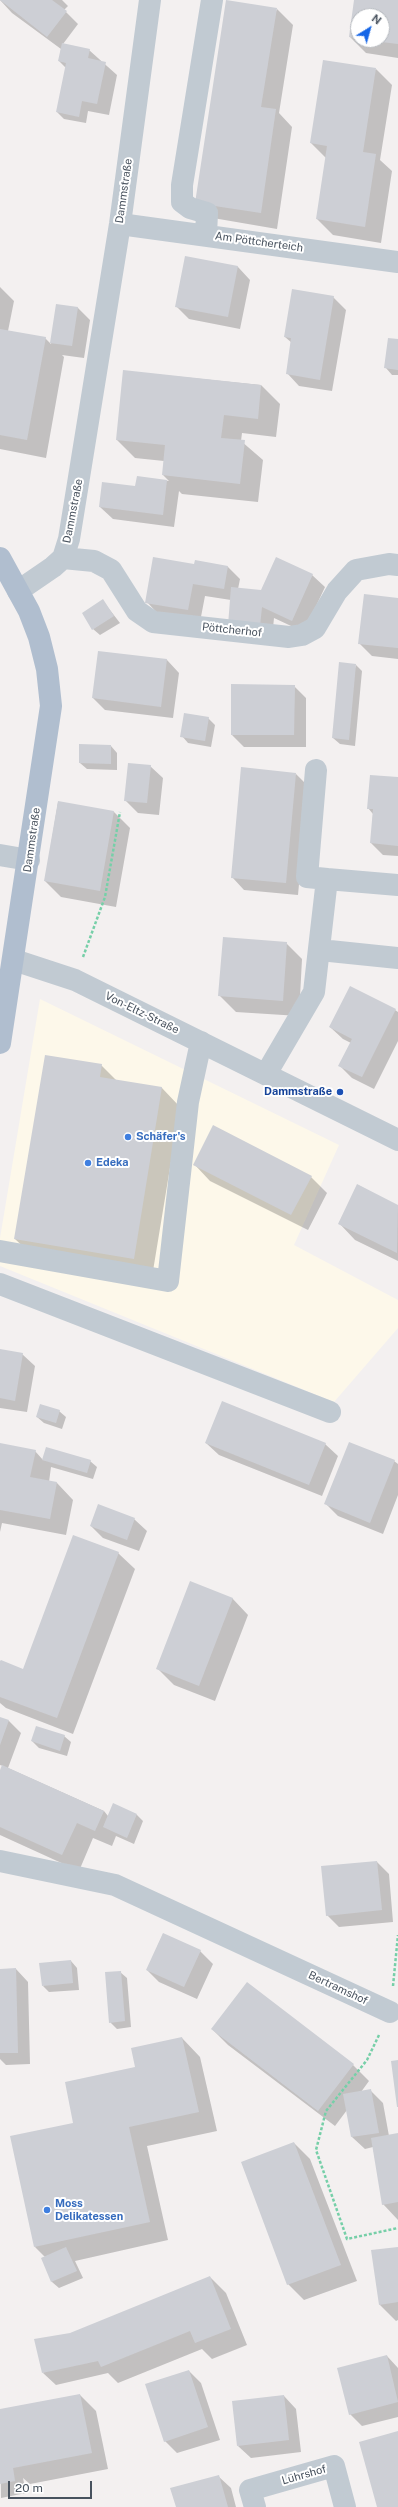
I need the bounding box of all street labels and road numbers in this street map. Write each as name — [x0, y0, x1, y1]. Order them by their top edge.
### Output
street label: Dammstraße — [113, 158, 135, 224]
street label: Am Pöttcherteich — [214, 229, 304, 255]
street label: Dammstraße — [60, 478, 86, 544]
street label: Pöttcherhof — [201, 620, 263, 640]
street label: Dammstraße — [21, 807, 43, 873]
street label: Von-Eltz-Straße — [103, 989, 181, 1037]
street label: Bertramshof — [306, 1969, 370, 2007]
street label: Lührshof — [280, 2462, 328, 2488]

